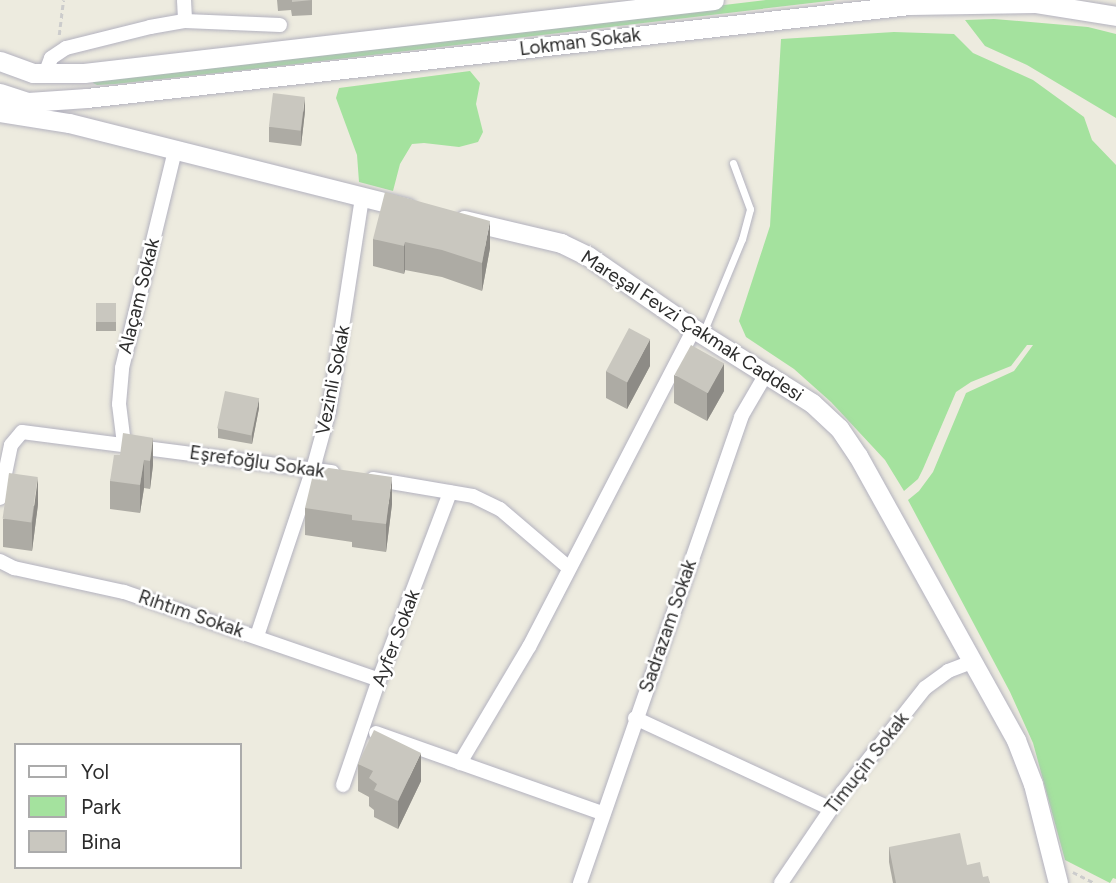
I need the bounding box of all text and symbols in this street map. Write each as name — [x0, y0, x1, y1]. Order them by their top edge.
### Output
street label: Lokman Sokak — [518, 23, 642, 61]
street label: Alaçam Sokak — [114, 236, 164, 356]
street label: Mareşal Fevzi Çakmak Caddesi — [577, 246, 807, 406]
street label: Vezinli Sokak — [311, 323, 355, 437]
street label: Eşrefoğlu Sokak — [188, 441, 326, 483]
street label: Sadrazam Sokak — [635, 557, 701, 695]
street label: Rıhtım Sokak — [135, 585, 247, 643]
street label: Ayfer Sokak — [367, 586, 425, 690]
street label: Timuçin Sokak — [820, 708, 914, 818]
legend — [14, 743, 242, 869]
text: Yol — [81, 759, 109, 784]
text: Park — [81, 794, 121, 819]
text: Bina — [81, 829, 121, 854]

